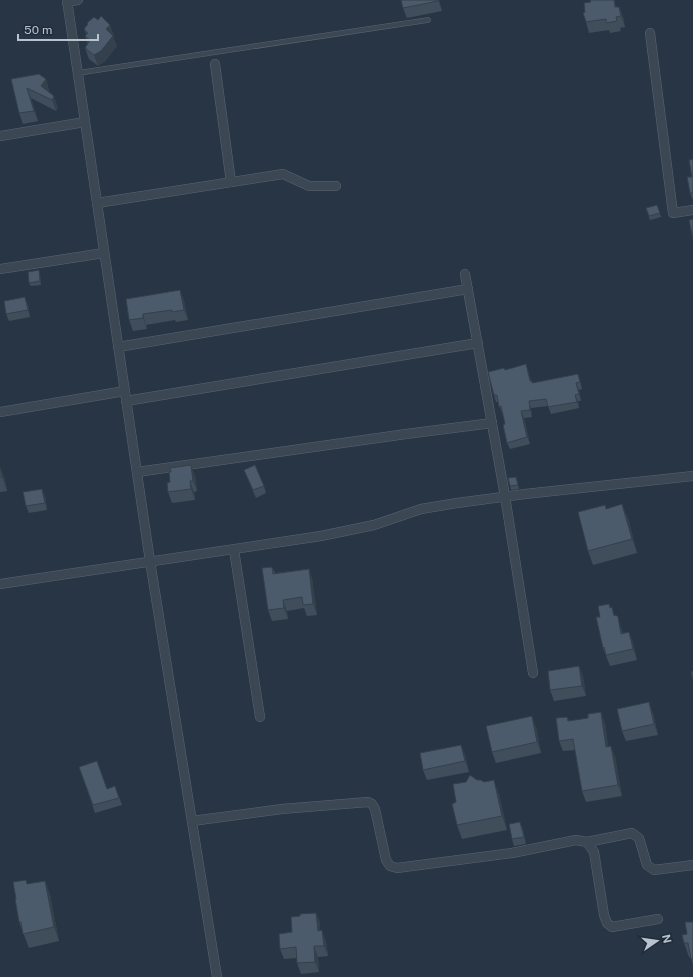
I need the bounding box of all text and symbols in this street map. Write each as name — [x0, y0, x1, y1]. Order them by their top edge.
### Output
scale bar — [18, 16, 98, 42]
text: 50 m — [24, 23, 52, 37]
north arrow — [637, 921, 677, 961]
text: N — [660, 933, 674, 944]

